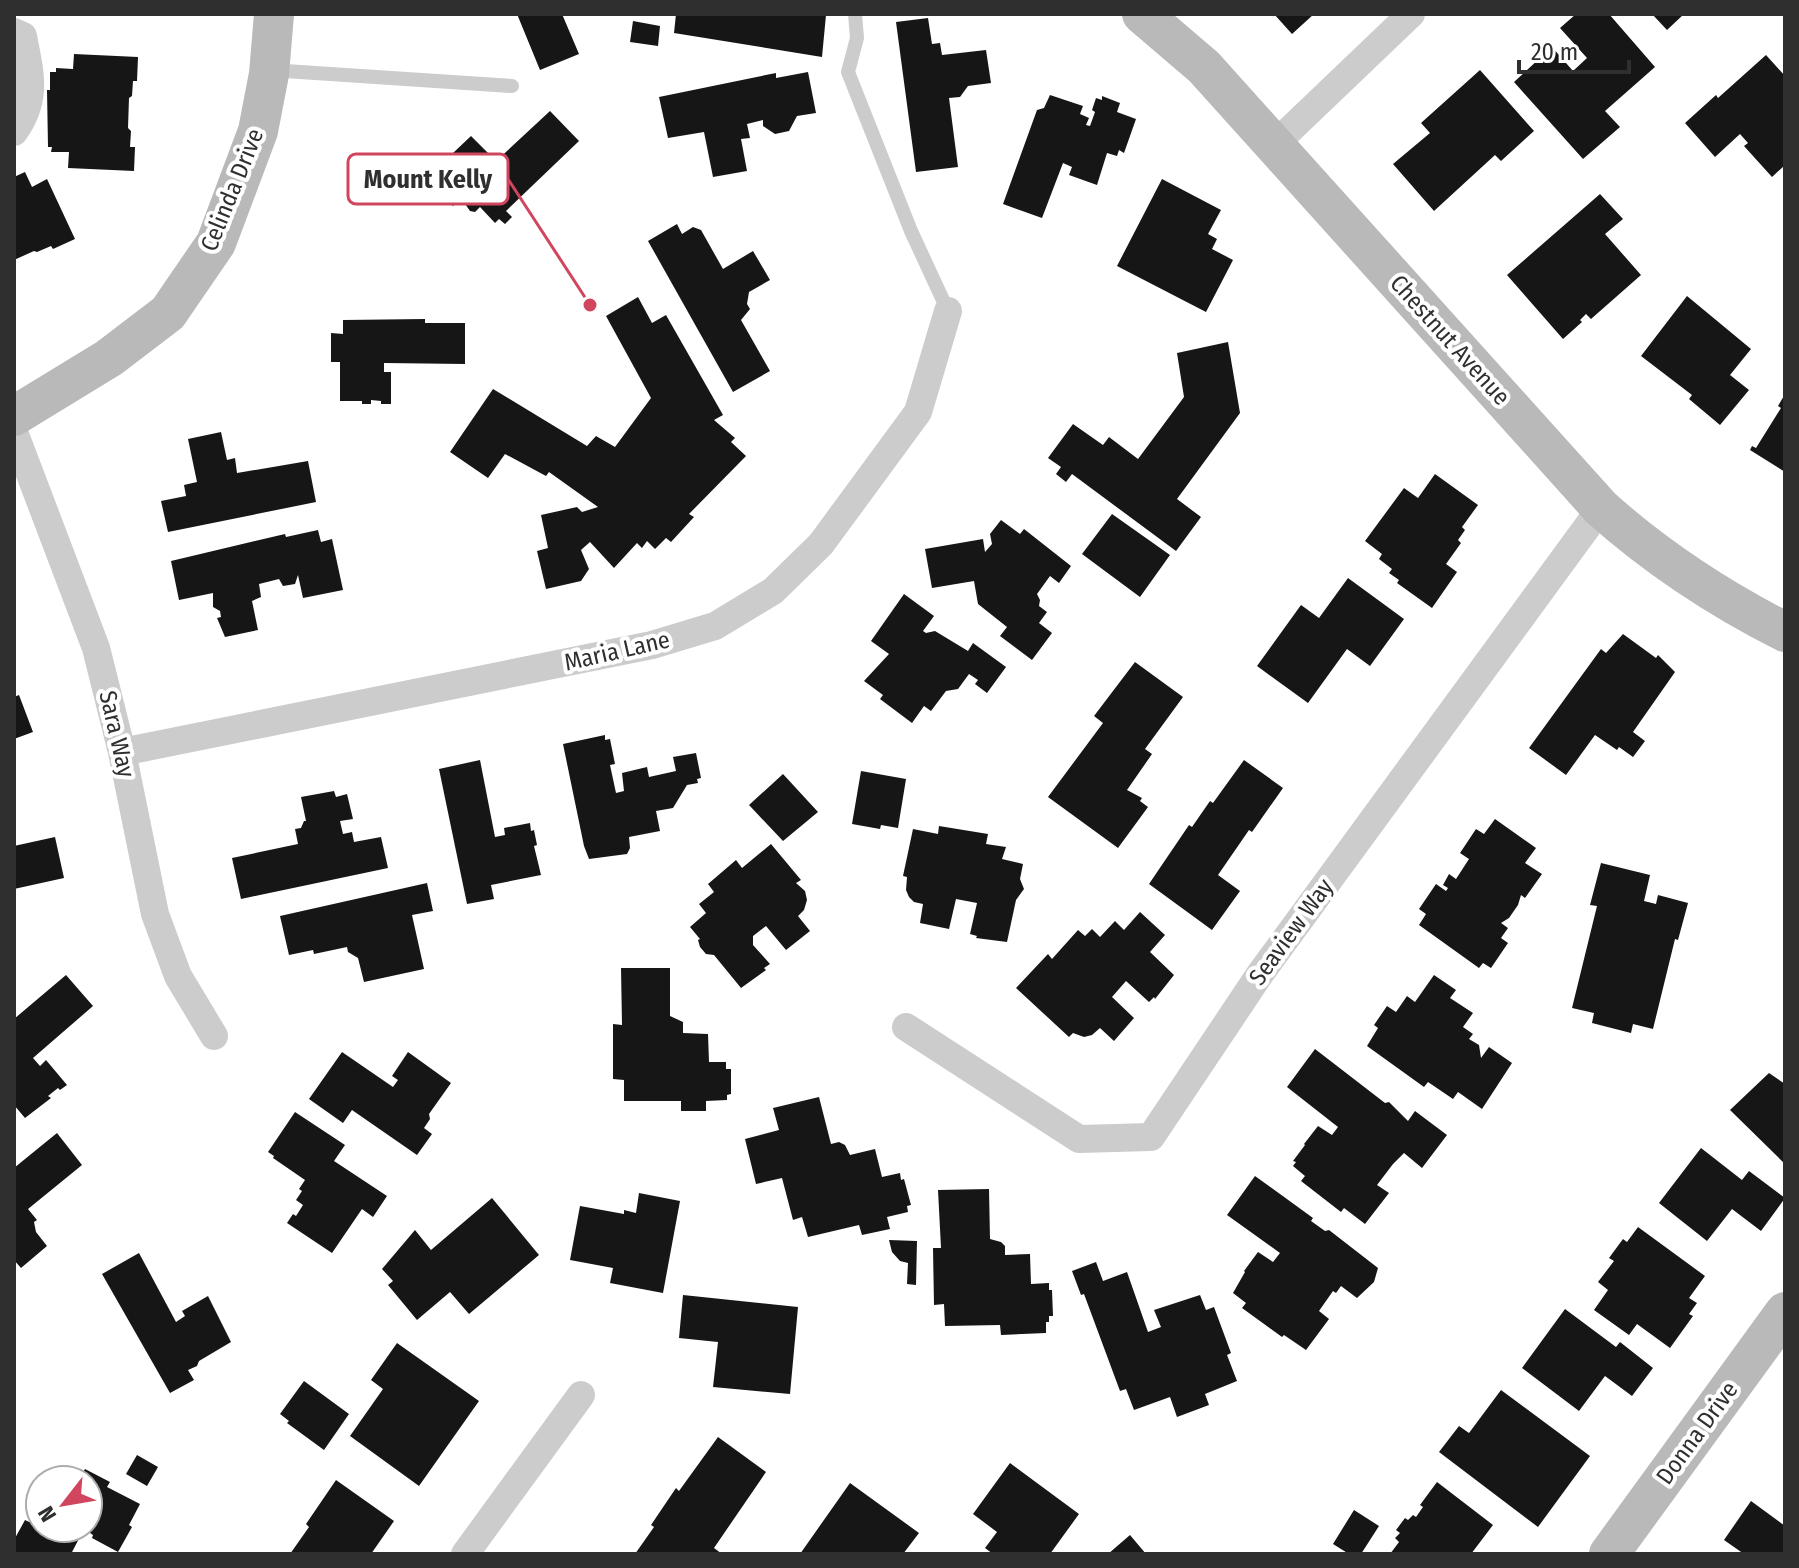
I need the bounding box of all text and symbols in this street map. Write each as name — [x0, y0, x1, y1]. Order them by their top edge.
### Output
scale bar — [1519, 24, 1629, 74]
text: 20 m — [1531, 38, 1578, 66]
street label: Celinda Drive — [195, 125, 269, 255]
callout: Mount Kelly — [348, 154, 508, 204]
text: Mount Kelly — [364, 164, 493, 195]
street label: Chestnut Avenue — [1384, 269, 1516, 411]
street label: Maria Lane — [562, 625, 672, 677]
street label: Sara Way — [93, 688, 141, 780]
street label: Seaview Way — [1243, 873, 1339, 990]
street label: Donna Drive — [1650, 1376, 1744, 1490]
north arrow — [24, 1464, 104, 1544]
text: N — [32, 1501, 62, 1527]

